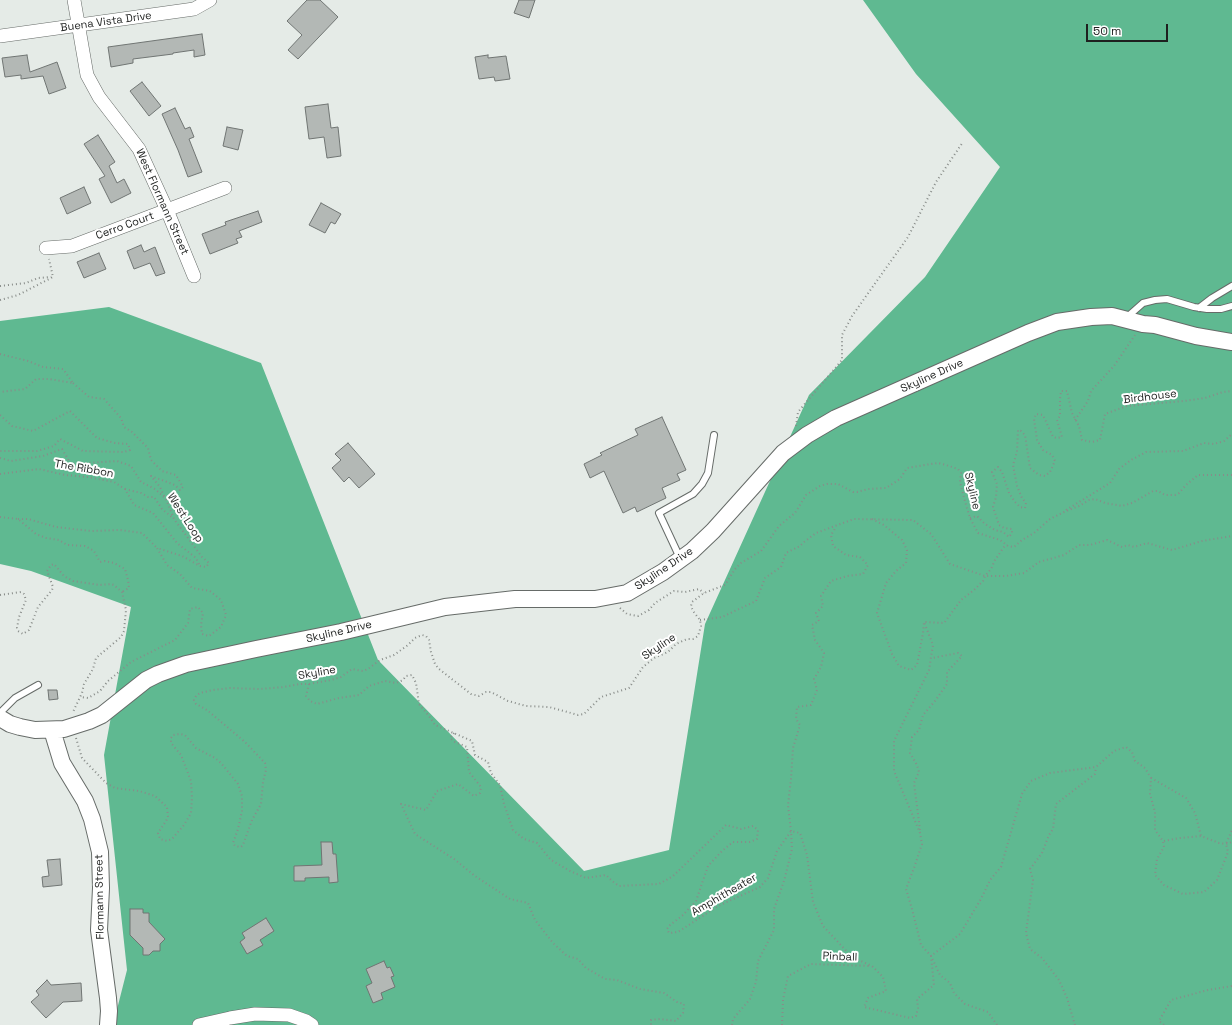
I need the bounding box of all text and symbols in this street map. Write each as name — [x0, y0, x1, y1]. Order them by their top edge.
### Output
street label: Buena Vista Drive — [59, 9, 153, 35]
scale bar — [1088, 16, 1170, 42]
text: 50 m — [1093, 23, 1121, 39]
street label: West Flormann Street — [133, 147, 191, 257]
street label: Cerro Court — [94, 209, 156, 243]
street label: Skyline Drive — [899, 356, 965, 396]
street label: Birdhouse — [1123, 387, 1177, 407]
street label: The Ribbon — [53, 457, 115, 481]
street label: Skyline — [961, 471, 983, 511]
street label: West Loop — [164, 491, 206, 545]
street label: Skyline Drive — [632, 545, 696, 593]
street label: Skyline Drive — [305, 618, 373, 646]
street label: Skyline — [640, 631, 678, 663]
street label: Skyline — [297, 663, 337, 683]
street label: Flormann Street — [93, 854, 107, 940]
street label: Amphitheater — [689, 871, 759, 919]
street label: Pinball — [822, 950, 858, 964]

